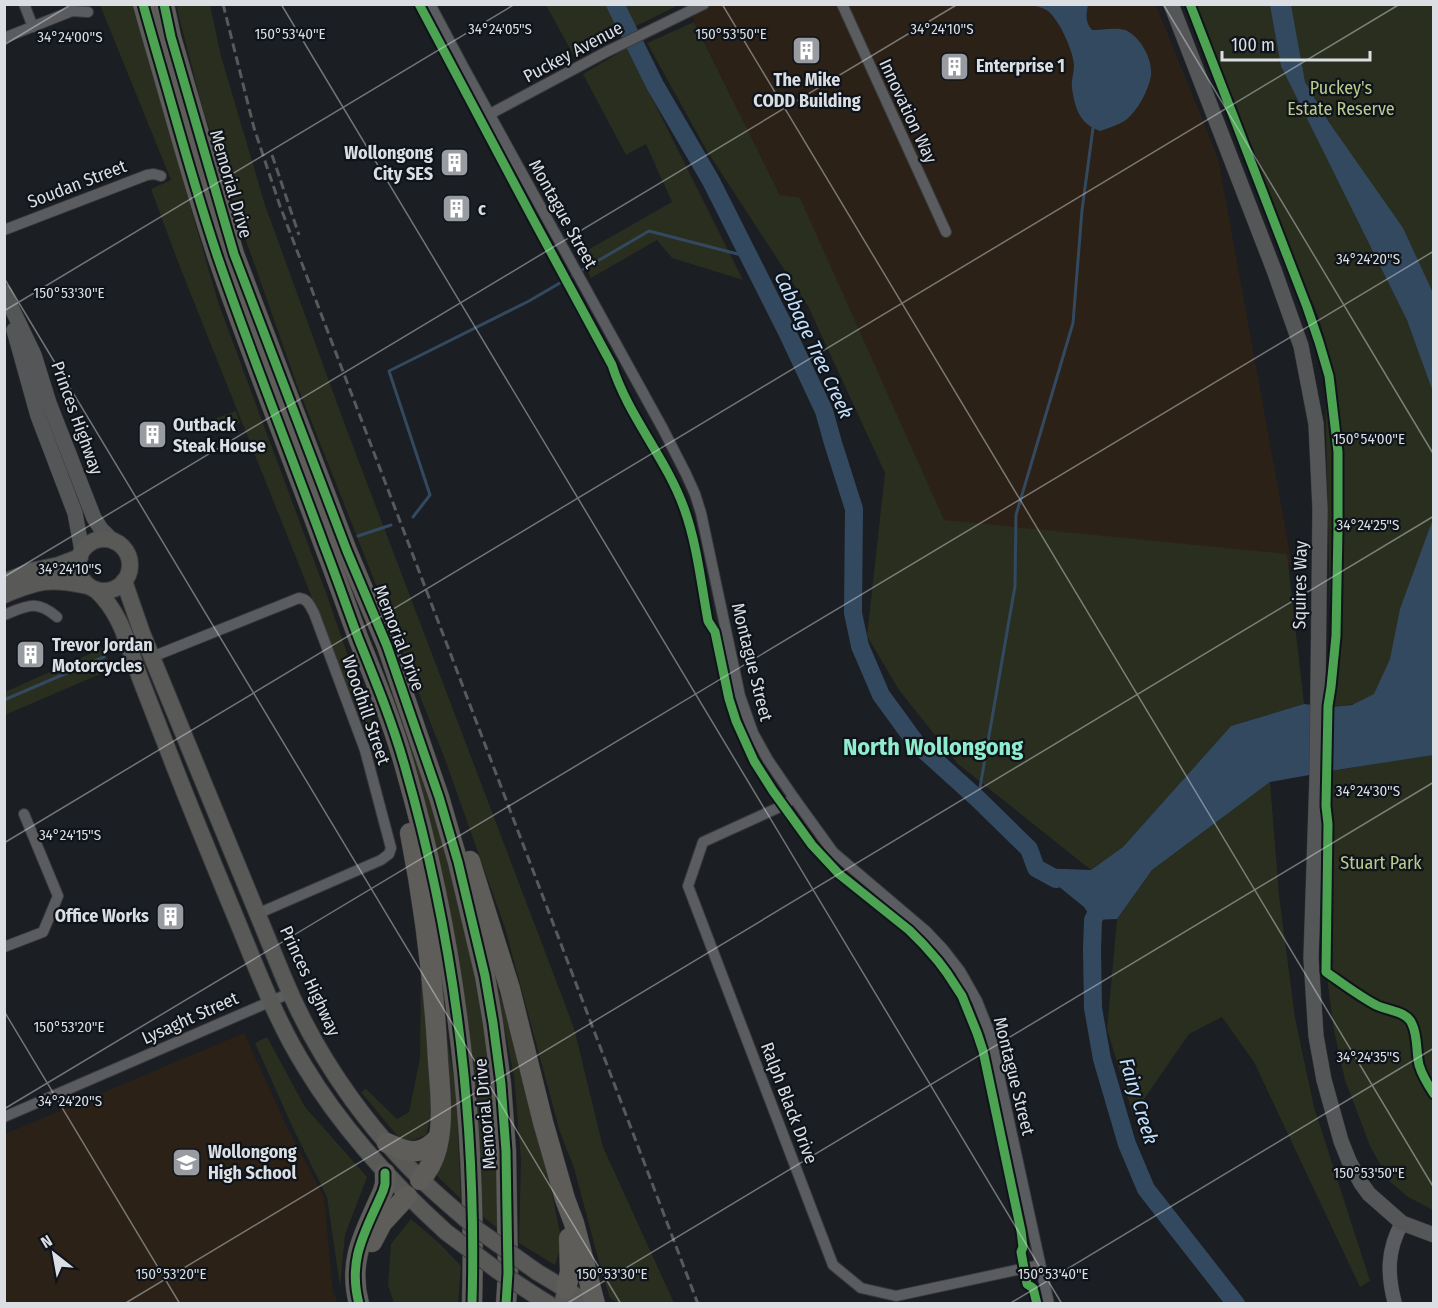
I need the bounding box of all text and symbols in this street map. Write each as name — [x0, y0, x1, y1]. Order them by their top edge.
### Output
street label: Puckey Avenue — [519, 17, 627, 87]
text: 34°24'05"S — [468, 20, 532, 38]
text: 34°24'10"S — [910, 20, 974, 38]
scale bar — [1222, 24, 1370, 62]
text: 150°53'40"E — [254, 25, 326, 43]
text: 150°53'50"E — [695, 25, 767, 43]
text: 34°24'00"S — [37, 28, 103, 46]
text: 100 m — [1231, 34, 1275, 56]
building icon: The Mike CODD Building — [791, 35, 823, 67]
building icon: Enterprise 1 — [939, 50, 971, 82]
street label: Innovation Way — [874, 55, 942, 167]
place label: Enterprise 1 — [976, 55, 1065, 77]
place label: The Mike CODD Building — [753, 69, 861, 112]
park label: Puckey's Estate Reserve — [1287, 77, 1395, 120]
street label: Memorial Drive — [205, 127, 257, 241]
place label: Wollongong City SES — [344, 142, 433, 185]
building icon: Wollongong City SES — [438, 147, 470, 179]
street label: Soudan Street — [24, 155, 130, 213]
street label: Montague Street — [524, 156, 602, 272]
building icon: c — [441, 193, 473, 225]
place label: c — [478, 198, 486, 220]
text: 34°24'20"S — [1336, 250, 1400, 268]
water label: Cabbage Tree Creek — [769, 268, 859, 422]
text: 150°53'30"E — [33, 284, 105, 302]
street label: Princes Highway — [46, 358, 108, 478]
place label: Outback Steak House — [173, 414, 266, 457]
building icon: Outback Steak House — [136, 419, 168, 451]
text: 150°54'00"E — [1333, 430, 1405, 448]
text: 34°24'25"S — [1336, 516, 1400, 534]
street label: Squires Way — [1288, 540, 1312, 630]
text: 34°24'10"S — [38, 560, 102, 578]
street label: Memorial Drive — [369, 582, 429, 694]
street label: Montague Street — [727, 601, 777, 724]
place label: Trevor Jordan Motorcycles — [52, 634, 153, 677]
building icon: Trevor Jordan Motorcycles — [15, 639, 47, 671]
street label: Woodhill Street — [337, 653, 395, 768]
district label: North Wollongong — [843, 733, 1023, 761]
text: 34°24'30"S — [1336, 782, 1400, 800]
text: 34°24'15"S — [39, 826, 101, 844]
park label: Stuart Park — [1340, 852, 1422, 874]
building icon: Office Works — [154, 900, 186, 932]
place label: Office Works — [55, 905, 149, 927]
street label: Princes Highway — [275, 922, 345, 1040]
street label: Lysaght Street — [138, 987, 242, 1049]
street label: Montague Street — [989, 1015, 1039, 1138]
text: 150°53'20"E — [33, 1018, 105, 1036]
street label: Ralph Black Drive — [756, 1039, 822, 1167]
text: 34°24'35"S — [1336, 1048, 1400, 1066]
water label: Fairy Creek — [1115, 1055, 1163, 1147]
street label: Memorial Drive — [469, 1057, 501, 1171]
text: 34°24'20"S — [38, 1092, 102, 1110]
place label: Wollongong High School — [208, 1141, 297, 1184]
school or university icon: Wollongong High School — [171, 1146, 203, 1178]
text: 150°53'50"E — [1333, 1164, 1405, 1182]
north arrow — [24, 1224, 84, 1284]
text: N — [38, 1231, 56, 1252]
text: 150°53'20"E — [135, 1265, 207, 1283]
text: 150°53'30"E — [576, 1265, 648, 1283]
text: 150°53'40"E — [1017, 1265, 1089, 1283]

